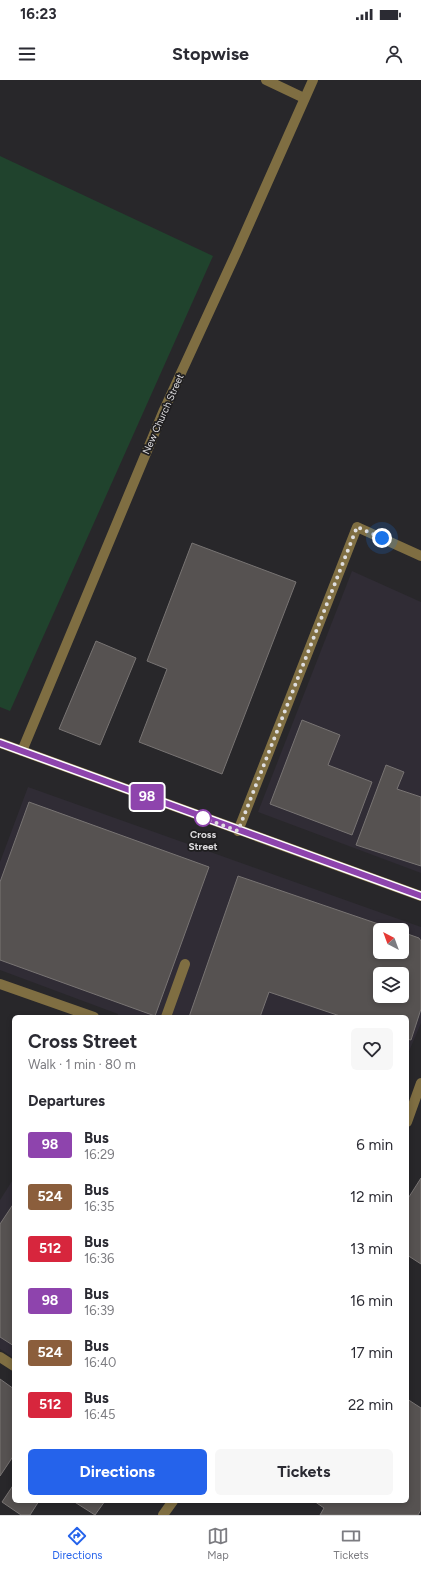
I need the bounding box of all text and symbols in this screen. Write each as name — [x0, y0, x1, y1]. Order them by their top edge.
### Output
text: 16:23 — [20, 5, 57, 23]
icon: menu — [16, 43, 38, 65]
text: Stopwise — [172, 43, 249, 65]
icon: person — [383, 43, 405, 65]
street label: New Church Street — [139, 372, 187, 456]
your location — [372, 528, 392, 548]
line badge: 98 — [129, 784, 165, 810]
text: 98 — [139, 788, 155, 805]
marker: Cross Street — [194, 809, 212, 827]
place label: Cross Street — [189, 828, 217, 853]
north arrow — [373, 923, 409, 959]
map controls — [373, 923, 409, 1003]
button: layers — [373, 967, 409, 1003]
button: heart — [351, 1028, 393, 1070]
text: Cross Street — [28, 1030, 137, 1053]
text: Walk · 1 min · 80 m — [28, 1057, 136, 1072]
text: Departures — [28, 1092, 105, 1110]
text: Bus — [84, 1129, 109, 1147]
text: 98 — [42, 1136, 58, 1153]
text: 6 min — [356, 1136, 393, 1154]
text: 16:29 — [84, 1147, 115, 1162]
text: Bus — [84, 1181, 109, 1199]
text: 524 — [37, 1188, 63, 1205]
text: 12 min — [350, 1188, 393, 1206]
text: 16:35 — [84, 1199, 115, 1214]
text: Bus — [84, 1233, 109, 1251]
text: 512 — [39, 1240, 61, 1257]
text: 13 min — [350, 1240, 393, 1258]
text: 16:36 — [84, 1251, 114, 1266]
text: Bus — [84, 1285, 109, 1303]
text: 98 — [42, 1292, 58, 1309]
text: 16 min — [350, 1292, 393, 1310]
text: 16:39 — [84, 1303, 114, 1318]
text: Bus — [84, 1337, 109, 1355]
text: 524 — [37, 1344, 63, 1361]
text: 17 min — [350, 1344, 393, 1362]
text: 16:40 — [84, 1355, 116, 1370]
text: Bus — [84, 1389, 109, 1407]
text: 512 — [39, 1396, 61, 1413]
text: 22 min — [348, 1396, 393, 1414]
text: 16:45 — [84, 1407, 116, 1422]
button: Directions — [28, 1449, 207, 1495]
button: Tickets — [215, 1449, 393, 1495]
tab: Directions — [52, 1525, 102, 1562]
tab: Map — [207, 1525, 229, 1562]
tab: Tickets — [334, 1525, 369, 1562]

